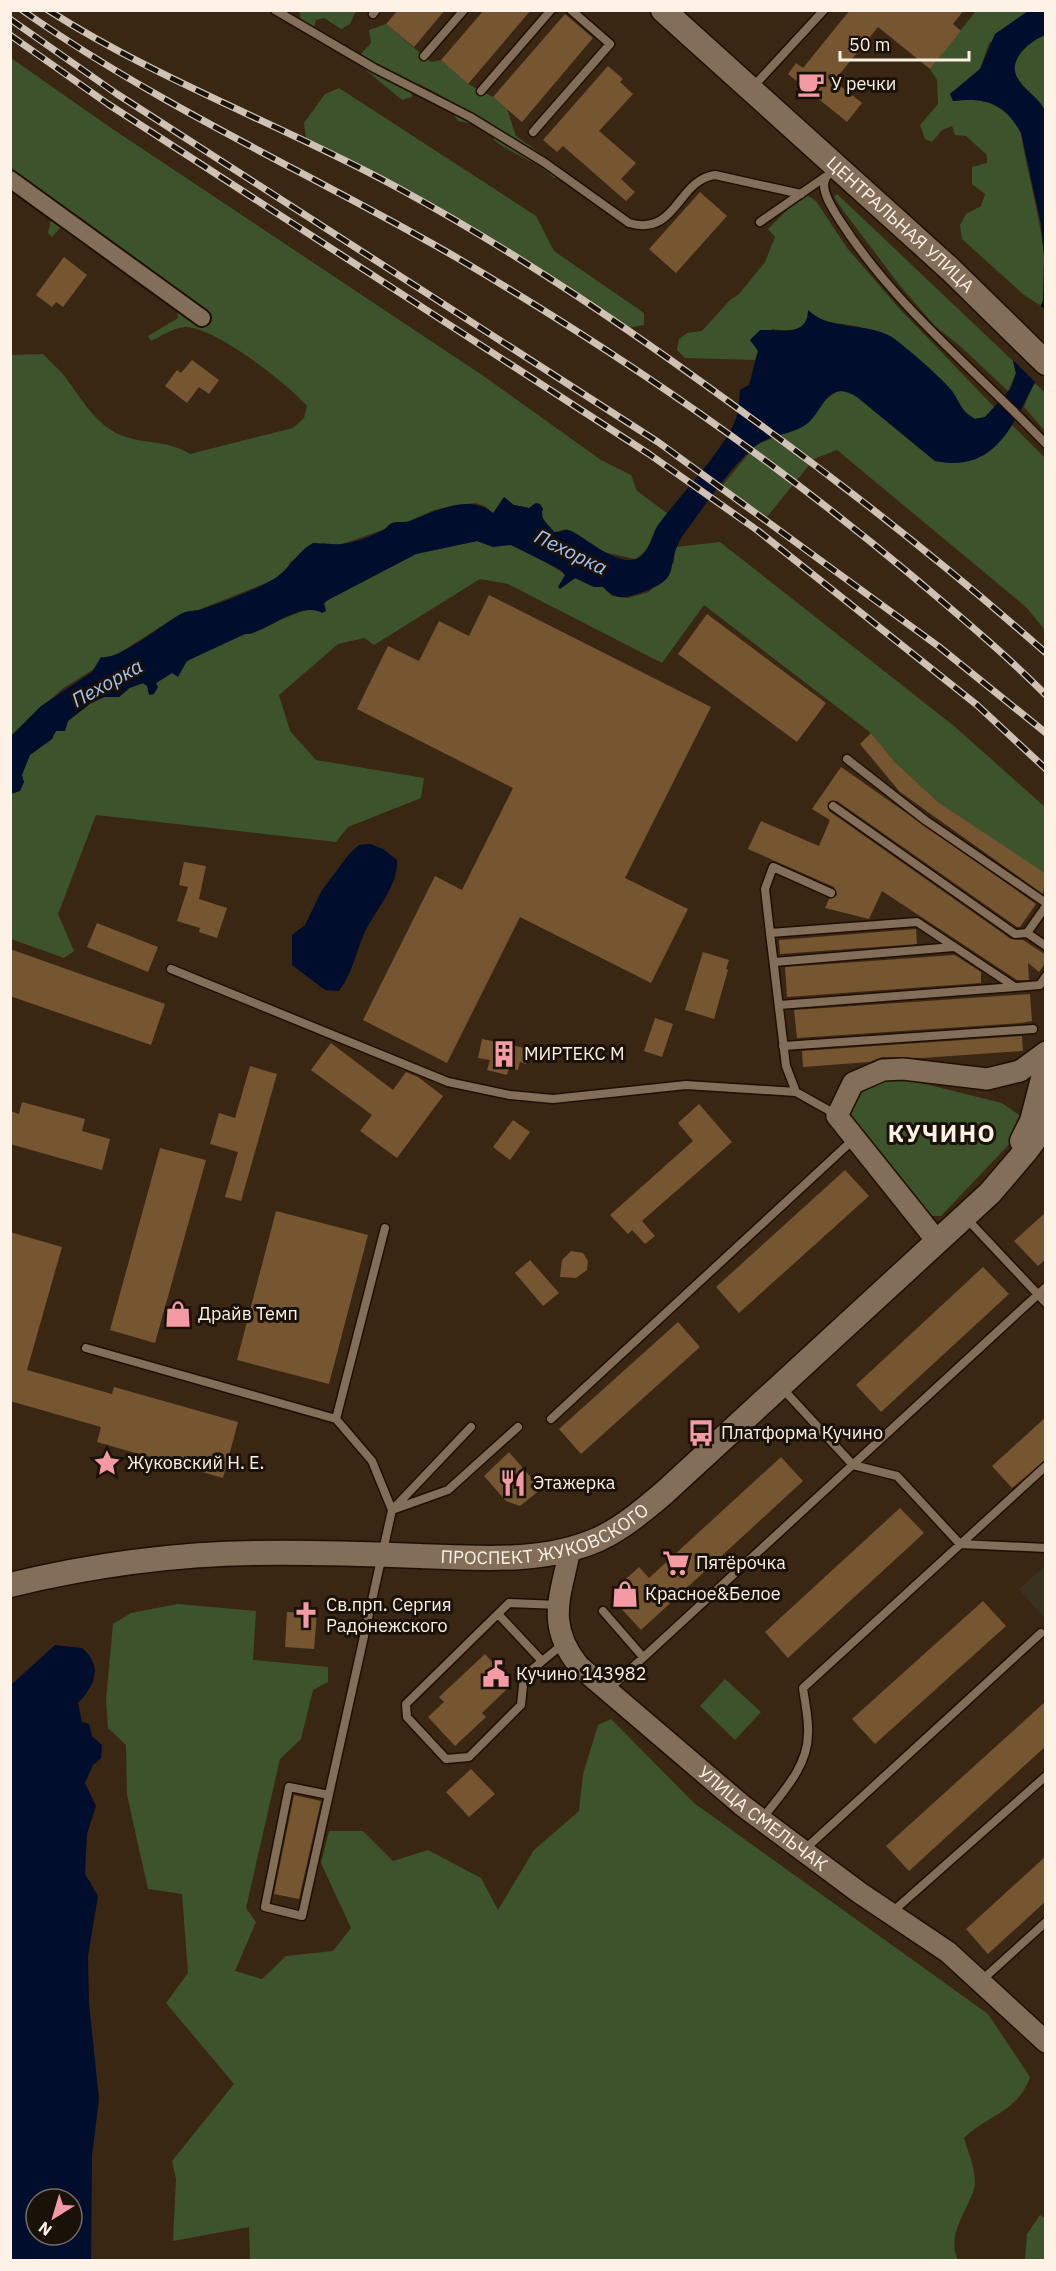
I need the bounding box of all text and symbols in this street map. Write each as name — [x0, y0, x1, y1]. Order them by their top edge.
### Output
scale bar — [840, 24, 969, 62]
text: 50 m — [849, 33, 891, 56]
cafe icon: У речки — [796, 69, 826, 99]
place label: У речки — [831, 72, 896, 95]
street label: ЦЕНТРАЛЬНАЯ УЛИЦА — [822, 151, 980, 298]
water label: Пехорка — [530, 522, 612, 581]
water label: Пехорка — [66, 652, 147, 713]
building icon: МИРТЕКС М — [489, 1039, 519, 1069]
place label: МИРТЕКС М — [524, 1042, 625, 1065]
district label: КУЧИНО — [888, 1117, 996, 1149]
shop icon: Драйв Темп — [163, 1299, 193, 1329]
place label: Драйв Темп — [198, 1302, 298, 1325]
bus stop icon: Платформа Кучино — [686, 1418, 716, 1448]
place label: Платформа Кучино — [721, 1421, 883, 1444]
place icon: Жуковский Н. Е. — [92, 1448, 122, 1478]
place label: Жуковский Н. Е. — [127, 1451, 265, 1474]
restaurant icon: Этажерка — [498, 1468, 528, 1498]
place label: Этажерка — [533, 1471, 616, 1494]
street label: ПРОСПЕКТ ЖУКОВСКОГО — [440, 1498, 653, 1569]
supermarket icon: Пятёрочка — [661, 1548, 691, 1578]
place label: Пятёрочка — [696, 1551, 786, 1574]
shop icon: Красное&Белое — [610, 1579, 640, 1609]
place label: Красное&Белое — [645, 1582, 781, 1605]
place label: Св.прп. Сергия Радонежского — [326, 1593, 452, 1637]
church icon: Св.прп. Сергия Радонежского — [291, 1600, 321, 1630]
public building icon: Кучино 143982 — [481, 1659, 511, 1689]
place label: Кучино 143982 — [516, 1662, 646, 1685]
street label: УЛИЦА СМЕЛЬЧАК — [693, 1760, 832, 1876]
north arrow — [24, 2187, 84, 2247]
text: N — [34, 2218, 56, 2240]

